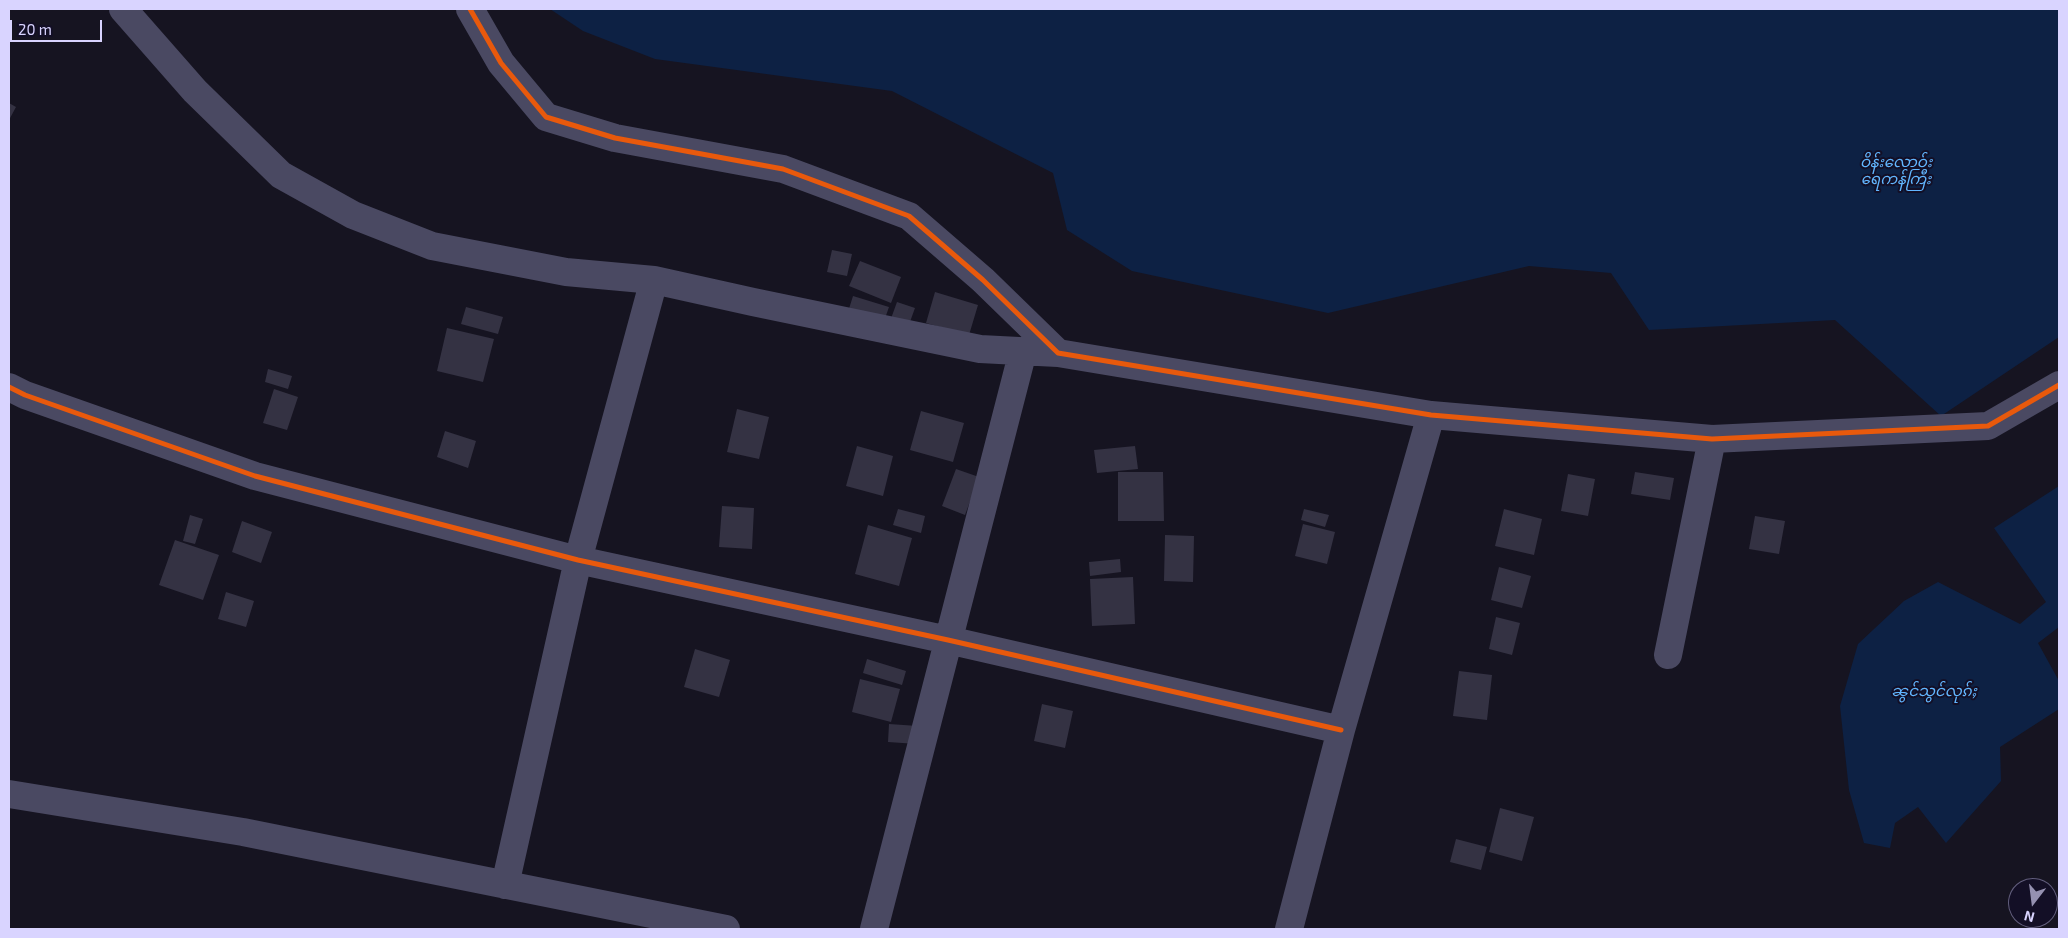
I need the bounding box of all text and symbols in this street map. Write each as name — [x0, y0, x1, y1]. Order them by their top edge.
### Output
scale bar — [12, 10, 105, 42]
text: 20 m — [18, 20, 52, 38]
water label: ဝိန်းလောဝ်း ရေကန်ကြီး — [1860, 153, 1932, 188]
water label: ၼွင်သွင်လုၵ်ႈ — [1891, 682, 1977, 700]
north arrow — [2008, 878, 2058, 928]
text: N — [2022, 907, 2036, 927]

